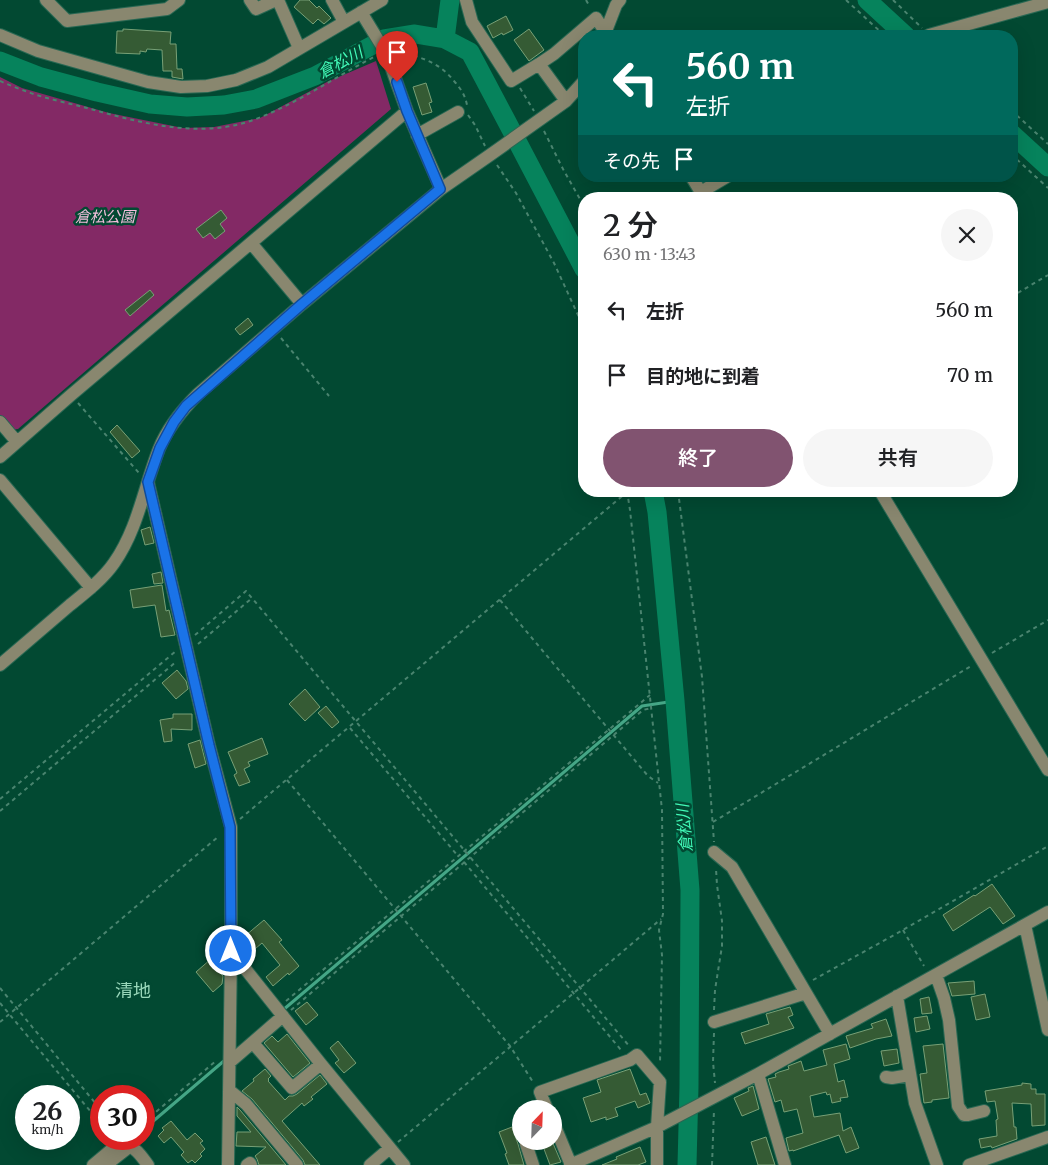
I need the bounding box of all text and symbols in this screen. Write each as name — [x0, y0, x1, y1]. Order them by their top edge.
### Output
pin — [376, 31, 418, 82]
icon: arrive — [383, 38, 411, 66]
water label: 倉松川 — [314, 41, 368, 82]
text: 560 m — [686, 45, 794, 89]
icon: left — [603, 50, 668, 115]
text: 左折 — [686, 92, 730, 120]
icon: arrive — [670, 145, 698, 173]
text: その先 — [603, 149, 660, 173]
text: 2 分 — [603, 206, 658, 244]
park label: 倉松公園 — [75, 207, 137, 226]
button: close — [941, 209, 993, 261]
text: 630 m · 13:43 — [603, 244, 696, 264]
icon: left — [603, 296, 631, 324]
text: 560 m — [935, 298, 993, 322]
text: 左折 — [646, 299, 684, 323]
icon: arrive — [603, 361, 631, 389]
text: 70 m — [947, 363, 993, 387]
text: 目的地に到着 — [646, 364, 760, 388]
button: 終了 — [603, 429, 793, 487]
button: 共有 — [803, 429, 993, 487]
water label: 倉松川 — [672, 801, 696, 853]
position arrow — [204, 924, 256, 976]
district label: 清地 — [115, 979, 151, 1002]
speed limit sign: 30 — [90, 1085, 155, 1150]
text: 26 — [33, 1095, 62, 1127]
north arrow — [512, 1100, 562, 1150]
map controls — [512, 1100, 562, 1150]
text: km/h — [32, 1122, 63, 1137]

